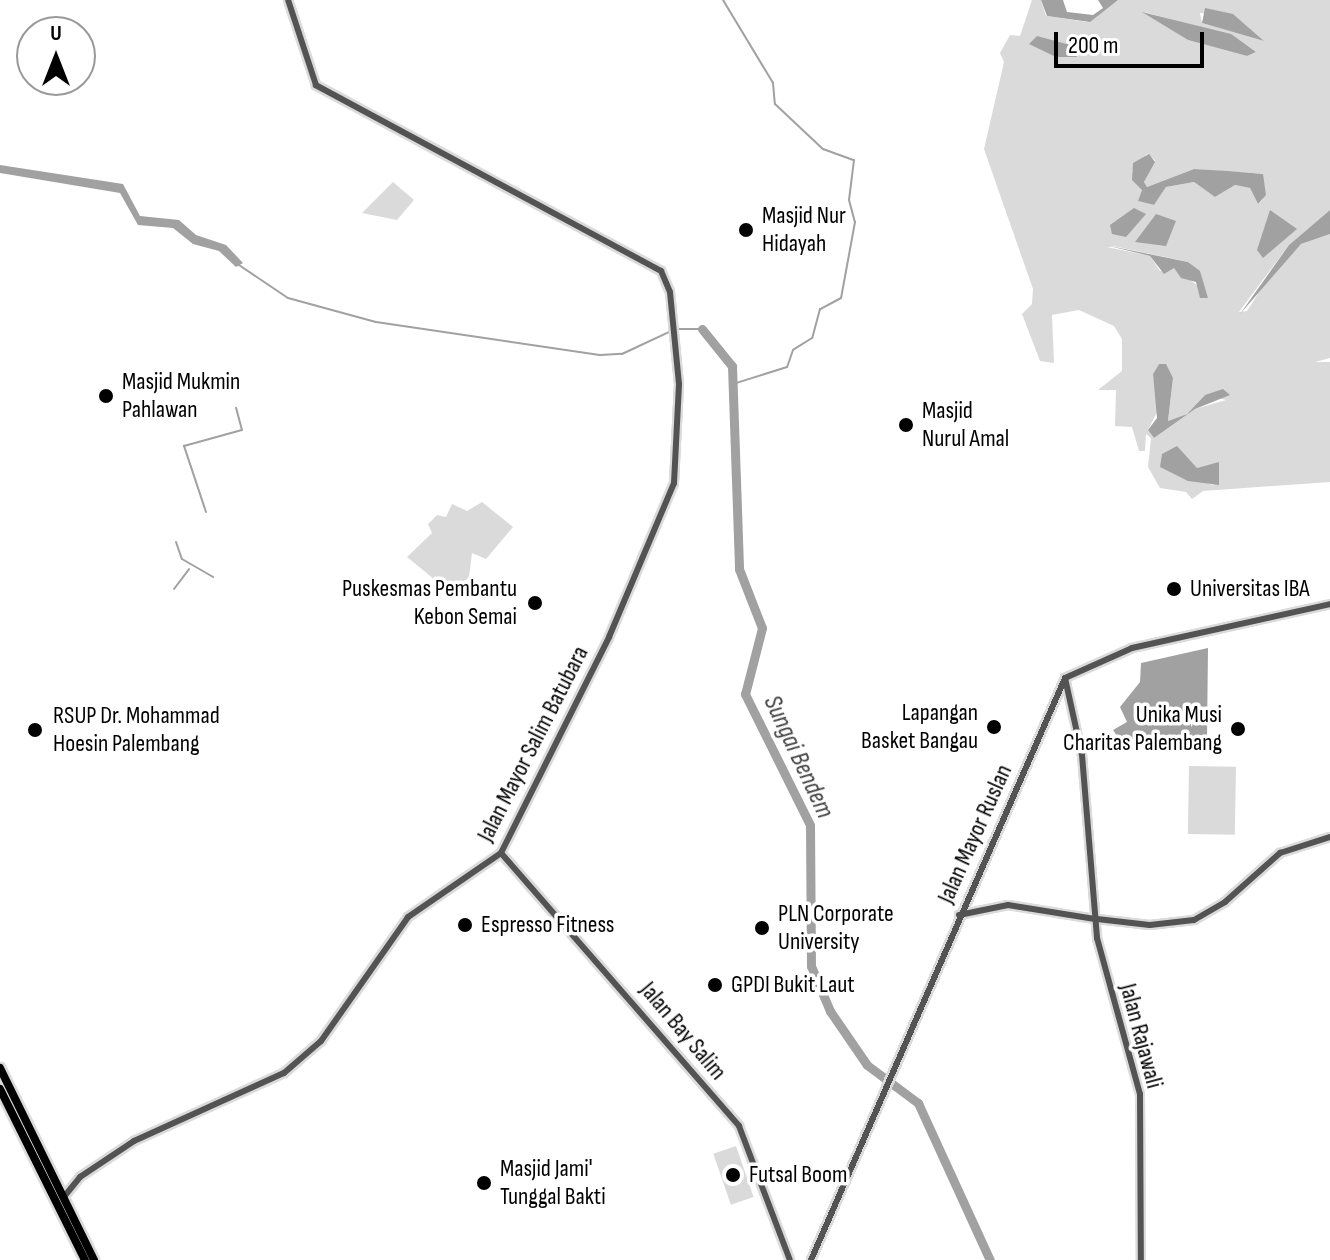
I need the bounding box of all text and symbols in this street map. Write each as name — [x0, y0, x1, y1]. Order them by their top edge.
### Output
north arrow — [16, 16, 96, 96]
scale bar — [1058, 16, 1208, 66]
text: U — [50, 20, 62, 47]
text: 200 m — [1068, 31, 1119, 60]
place label: Masjid Nur Hidayah — [762, 202, 846, 258]
marker: Masjid Nur Hidayah — [737, 221, 755, 239]
place label: Masjid Mukmin Pahlawan — [122, 368, 240, 424]
marker: Masjid Mukmin Pahlawan — [97, 387, 115, 405]
place label: Masjid Nurul Amal — [922, 397, 1009, 453]
marker: Masjid Nurul Amal — [897, 416, 915, 434]
place label: Puskesmas Pembantu Kebon Semai — [342, 575, 517, 631]
place label: Universitas IBA — [1190, 575, 1310, 603]
marker: Universitas IBA — [1165, 580, 1183, 598]
marker: Puskesmas Pembantu Kebon Semai — [524, 592, 546, 614]
street label: Jalan Mayor Salim Batubara — [471, 641, 595, 847]
water label: Sungai Bendem — [756, 691, 840, 823]
place label: Lapangan Basket Bangau — [861, 699, 978, 755]
place label: Unika Musi Charitas Palembang — [1063, 701, 1222, 757]
place label: RSUP Dr. Mohammad Hoesin Palembang — [53, 702, 220, 758]
marker: Lapangan Basket Bangau — [985, 718, 1003, 736]
marker: RSUP Dr. Mohammad Hoesin Palembang — [24, 719, 46, 741]
marker: Unika Musi Charitas Palembang — [1229, 720, 1247, 738]
street label: Jalan Mayor Ruslan — [932, 760, 1018, 908]
place label: PLN Corporate University — [778, 900, 894, 956]
place label: Espresso Fitness — [481, 911, 614, 939]
marker: Espresso Fitness — [456, 916, 474, 934]
marker: PLN Corporate University — [753, 919, 771, 937]
place label: GPDI Bukit Laut — [731, 971, 855, 999]
street label: Jalan Bay Salim — [634, 976, 732, 1086]
marker: GPDI Bukit Laut — [706, 976, 724, 994]
street label: Jalan Rajawali — [1113, 980, 1169, 1092]
place label: Masjid Jami' Tunggal Bakti — [500, 1155, 606, 1211]
place label: Futsal Boom — [749, 1161, 847, 1189]
marker: Futsal Boom — [724, 1166, 742, 1184]
marker: Masjid Jami' Tunggal Bakti — [475, 1174, 493, 1192]

